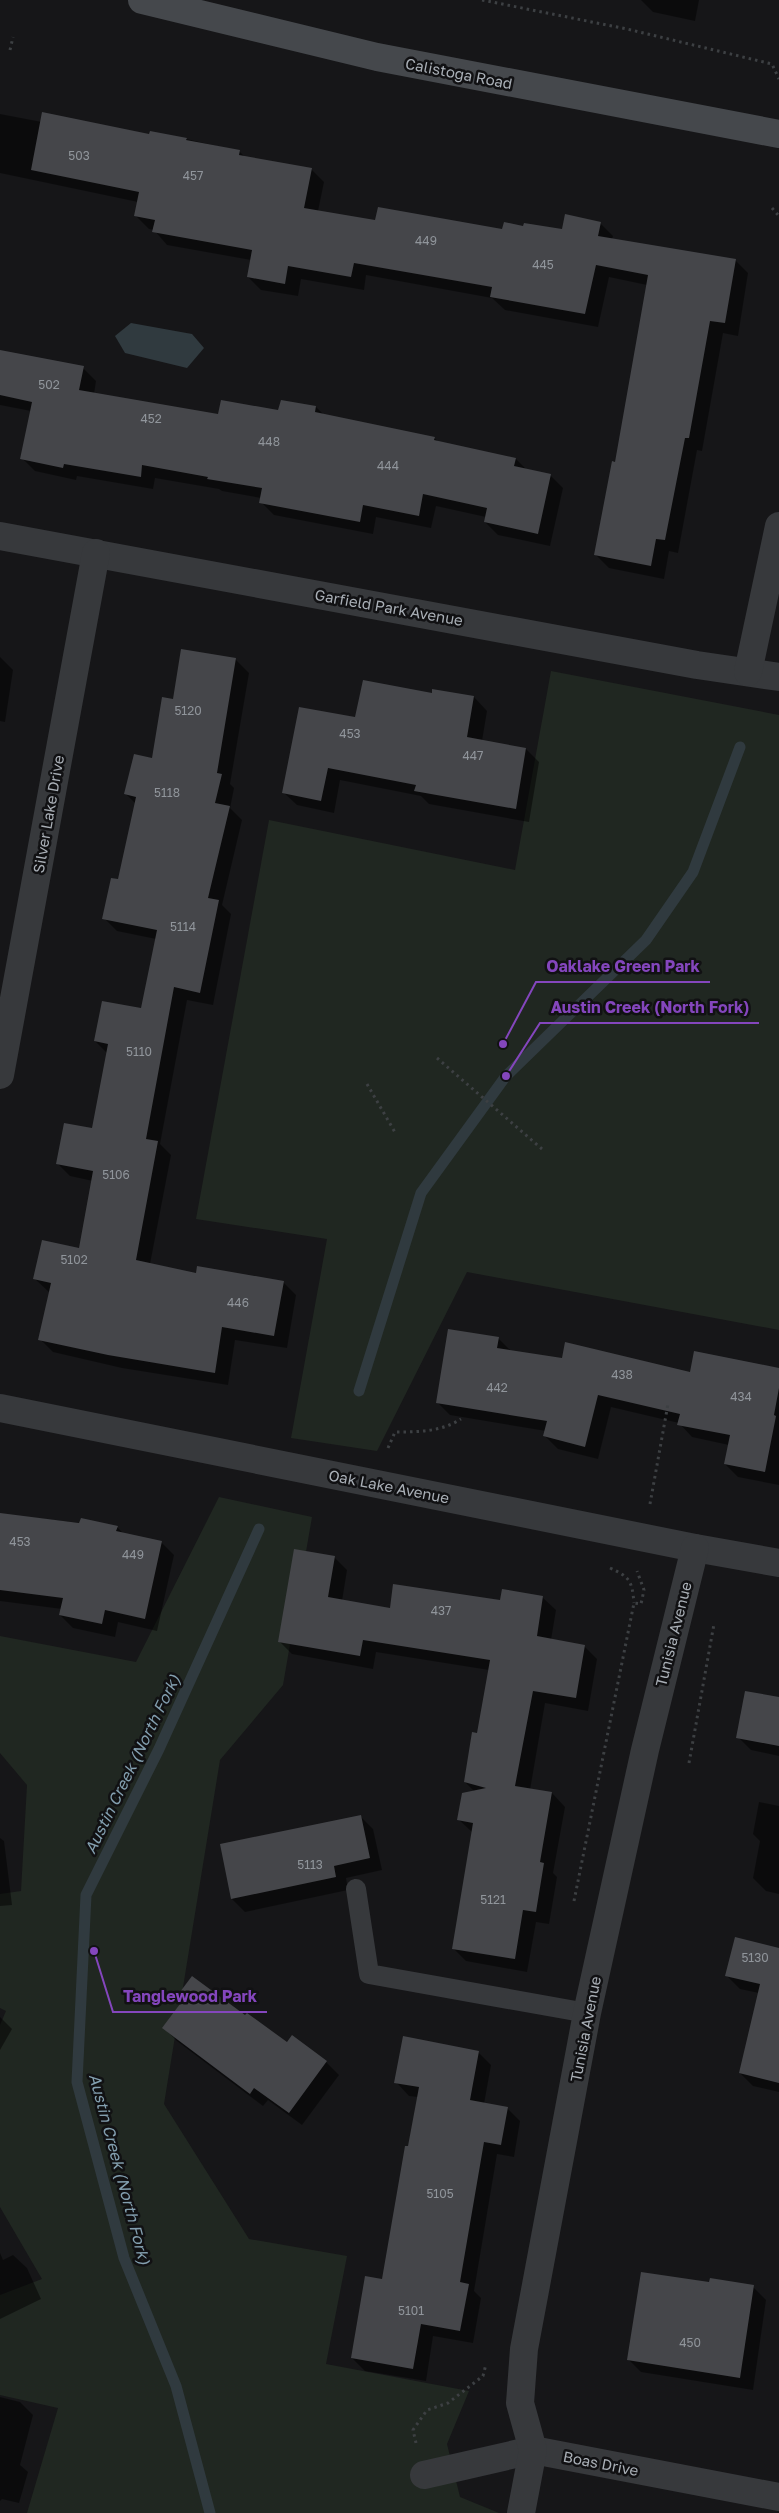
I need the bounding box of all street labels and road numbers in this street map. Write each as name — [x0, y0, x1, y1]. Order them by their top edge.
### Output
street label: Calistoga Road — [404, 54, 514, 92]
street label: Garfield Park Avenue — [313, 585, 465, 629]
street label: Silver Lake Drive — [29, 753, 67, 874]
street label: Oak Lake Avenue — [327, 1465, 451, 1507]
street label: Tunisia Avenue — [651, 1579, 695, 1688]
street label: Tunisia Avenue — [566, 1974, 604, 2083]
street label: Boas Drive — [562, 2447, 641, 2479]

